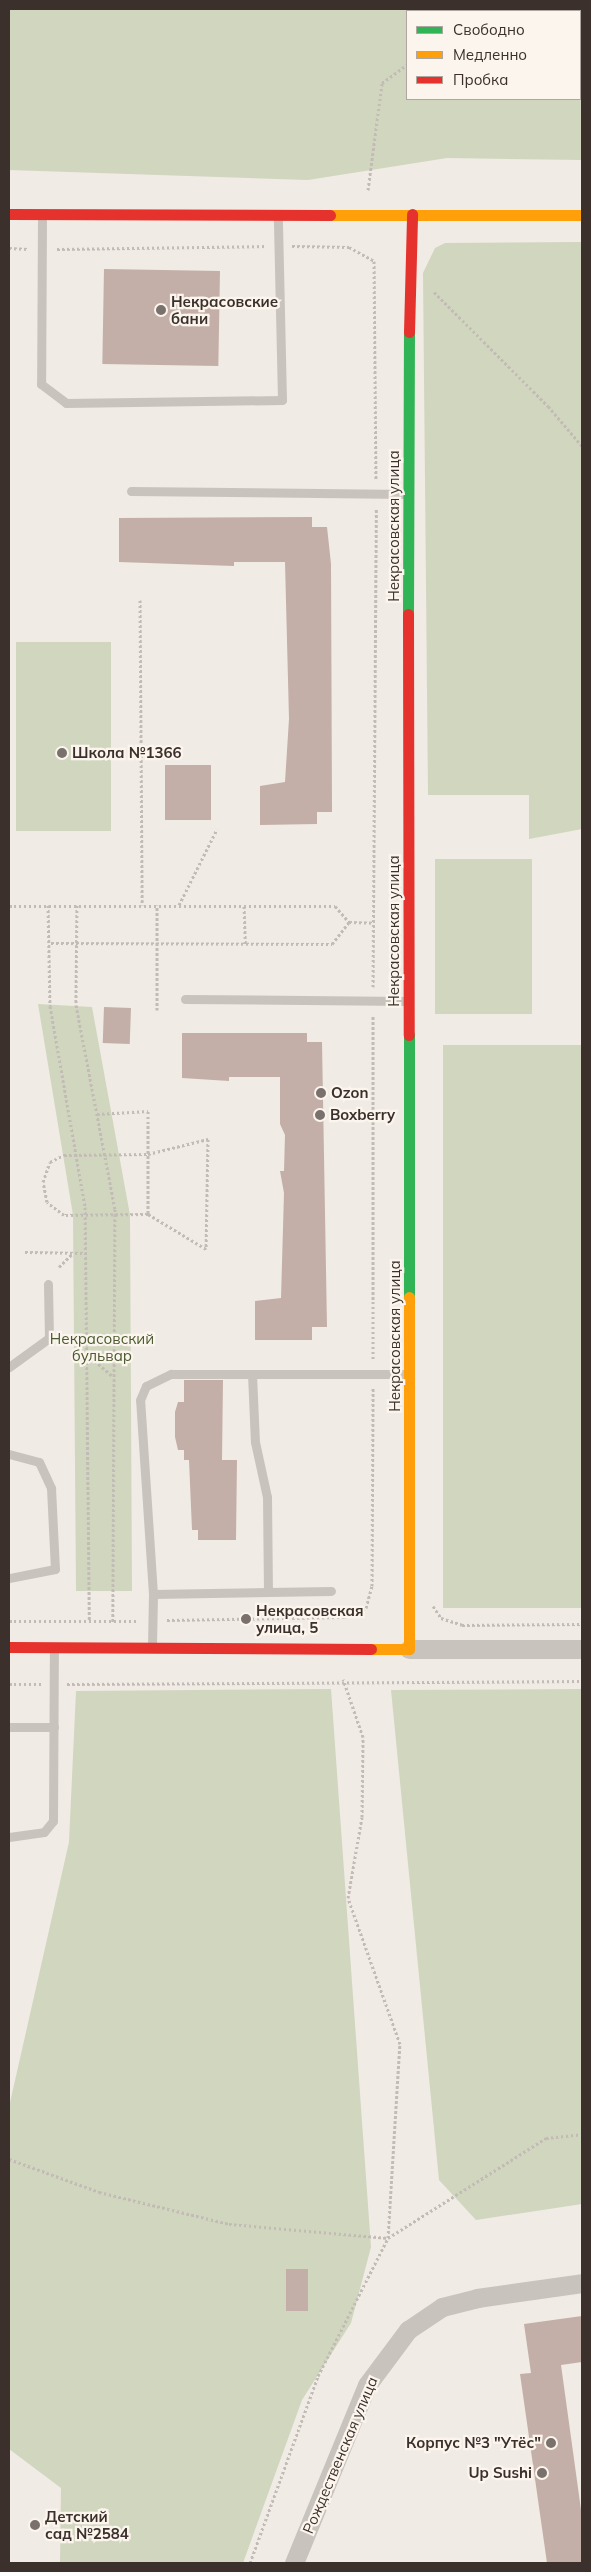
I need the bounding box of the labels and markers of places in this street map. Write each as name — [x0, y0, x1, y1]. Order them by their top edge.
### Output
place label: Некрасовские бани — [171, 292, 278, 327]
marker: Некрасовские бани — [155, 304, 167, 316]
place label: Школа №1366 — [72, 744, 181, 762]
marker: Школа №1366 — [56, 747, 68, 759]
place label: Ozon — [331, 1084, 368, 1102]
marker: Ozon — [315, 1087, 327, 1099]
place label: Boxberry — [330, 1106, 395, 1124]
marker: Boxberry — [314, 1109, 326, 1121]
place label: Некрасовская улица, 5 — [256, 1601, 364, 1636]
marker: Некрасовская улица, 5 — [240, 1613, 252, 1625]
place label: Корпус №3 "Утёс" — [406, 2434, 541, 2452]
marker: Корпус №3 "Утёс" — [545, 2437, 557, 2449]
place label: Up Sushi — [468, 2464, 532, 2482]
marker: Up Sushi — [536, 2467, 548, 2479]
place label: Детский сад №2584 — [45, 2507, 129, 2542]
marker: Детский сад №2584 — [29, 2519, 41, 2531]

